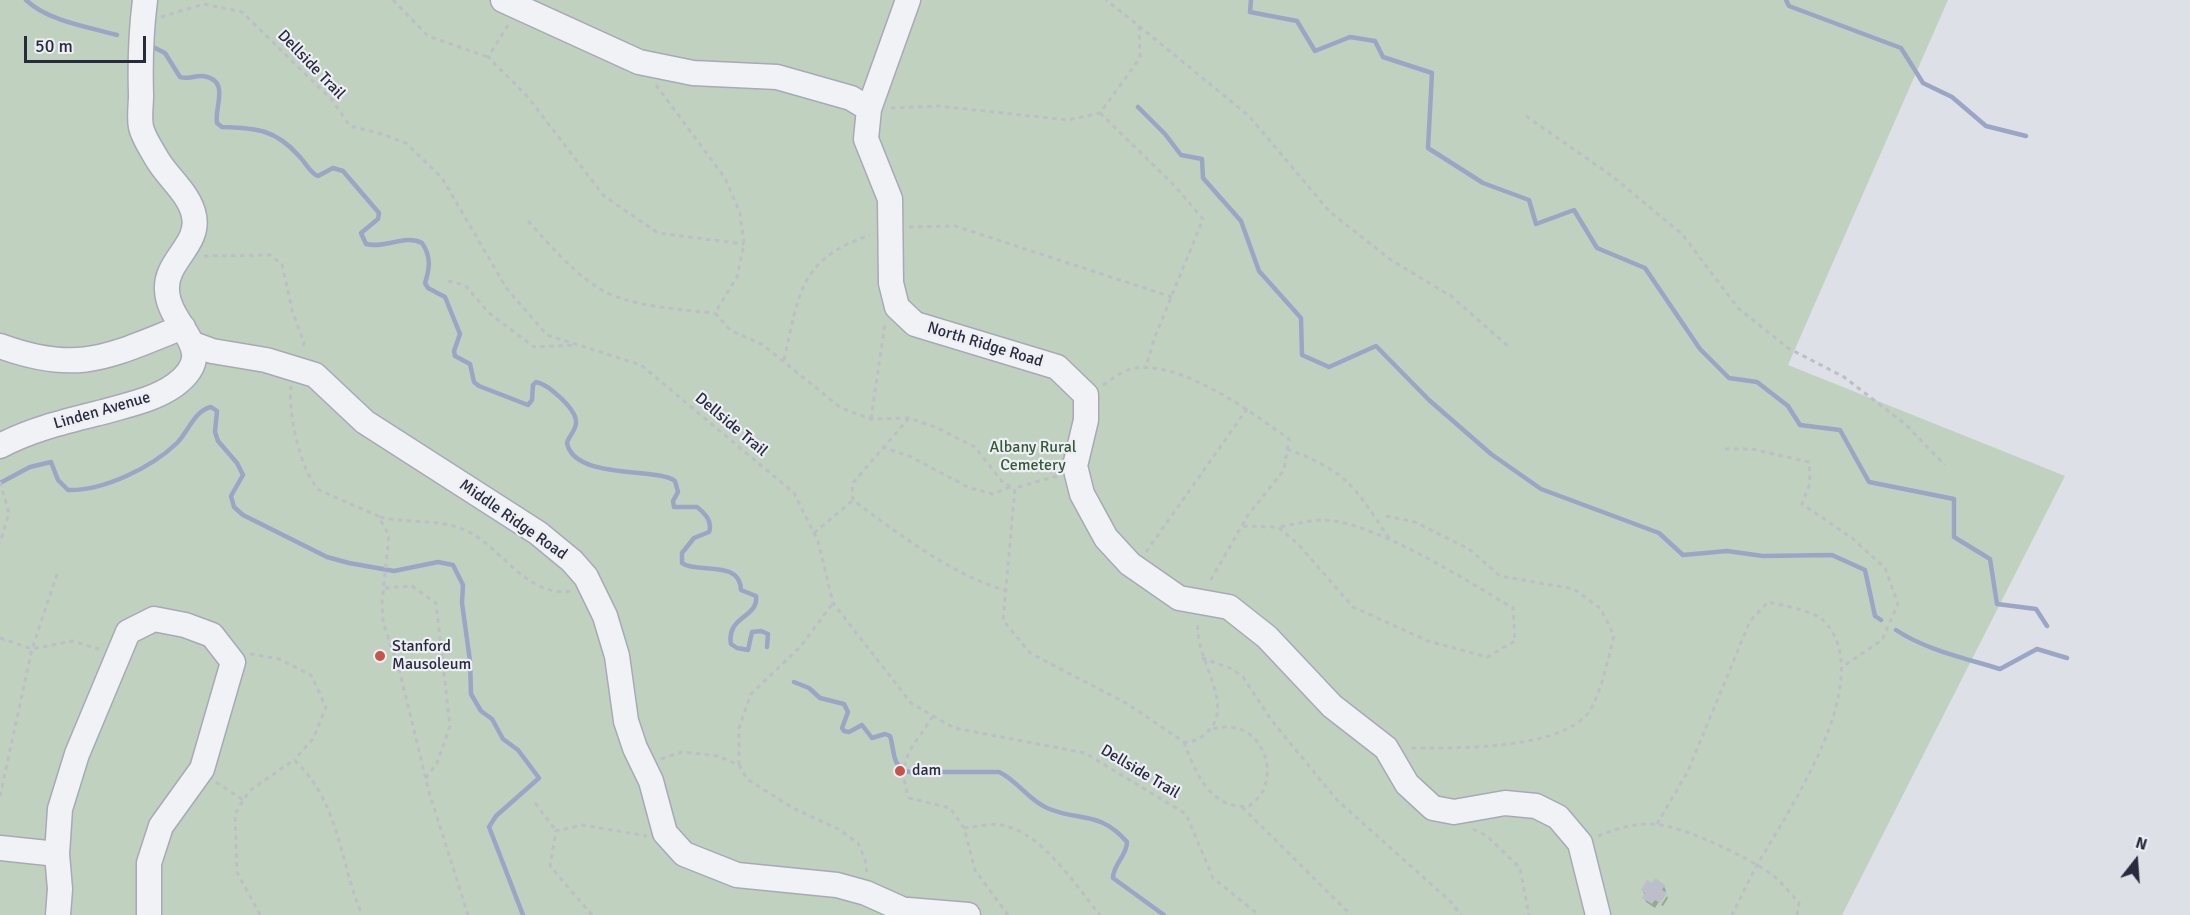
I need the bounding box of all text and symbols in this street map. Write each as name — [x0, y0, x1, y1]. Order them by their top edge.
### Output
scale bar — [27, 24, 148, 62]
street label: Dellside Trail — [273, 26, 349, 104]
text: 50 m — [35, 35, 73, 57]
street label: North Ridge Road — [925, 318, 1045, 372]
street label: Linden Avenue — [51, 388, 153, 434]
street label: Dellside Trail — [691, 389, 771, 461]
park label: Albany Rural Cemetery — [990, 438, 1076, 476]
street label: Middle Ridge Road — [456, 476, 570, 564]
place label: Stanford Mausoleum — [392, 637, 471, 675]
marker: Stanford Mausoleum — [373, 649, 387, 663]
street label: Dellside Trail — [1097, 741, 1183, 803]
place label: dam — [912, 761, 941, 781]
marker: dam — [893, 764, 907, 778]
north arrow — [2106, 831, 2166, 891]
text: N — [2133, 833, 2150, 855]

